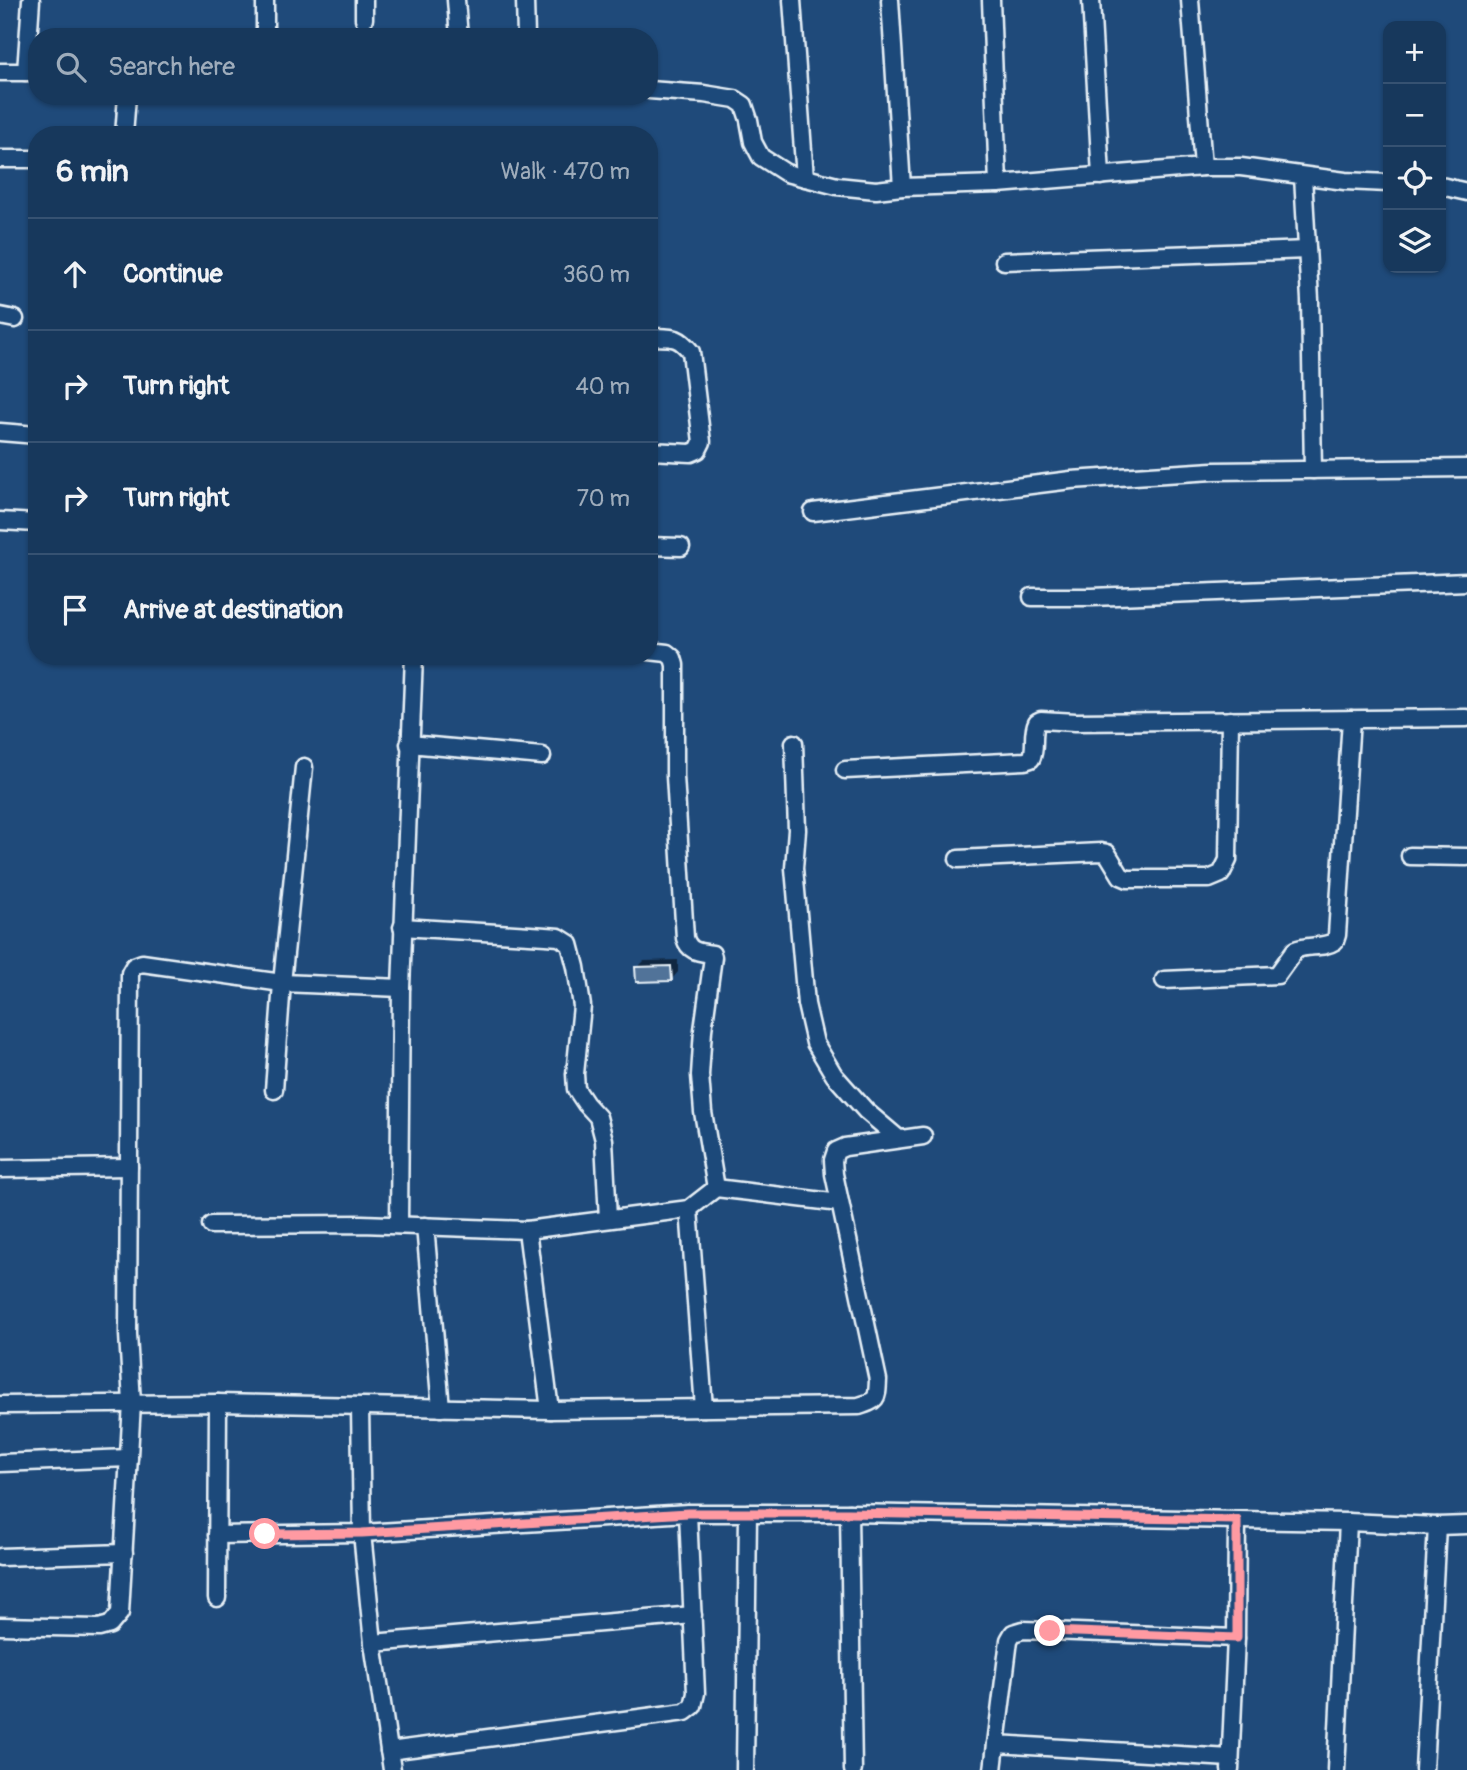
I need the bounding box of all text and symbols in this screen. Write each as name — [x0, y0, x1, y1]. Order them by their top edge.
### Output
map controls — [1383, 21, 1446, 273]
button: + — [1383, 21, 1446, 84]
search box — [28, 28, 658, 105]
icon: search — [52, 48, 90, 86]
text: Search here — [108, 51, 235, 83]
button: − — [1383, 84, 1446, 147]
button: locate — [1383, 147, 1446, 210]
text: 6 min — [56, 153, 129, 190]
text: Walk · 470 m — [501, 157, 630, 186]
button: layers — [1383, 210, 1446, 273]
icon: ahead — [56, 255, 94, 293]
text: Continue — [123, 258, 223, 290]
text: 360 m — [563, 260, 630, 289]
icon: right — [56, 367, 94, 405]
text: Turn right — [123, 370, 229, 402]
text: 40 m — [576, 372, 630, 401]
icon: right — [56, 479, 94, 517]
text: Turn right — [123, 482, 229, 514]
text: 70 m — [577, 484, 630, 513]
icon: arrive — [56, 591, 94, 629]
text: Arrive at destination — [123, 594, 343, 626]
route start — [249, 1518, 280, 1549]
route end — [1034, 1615, 1065, 1646]

